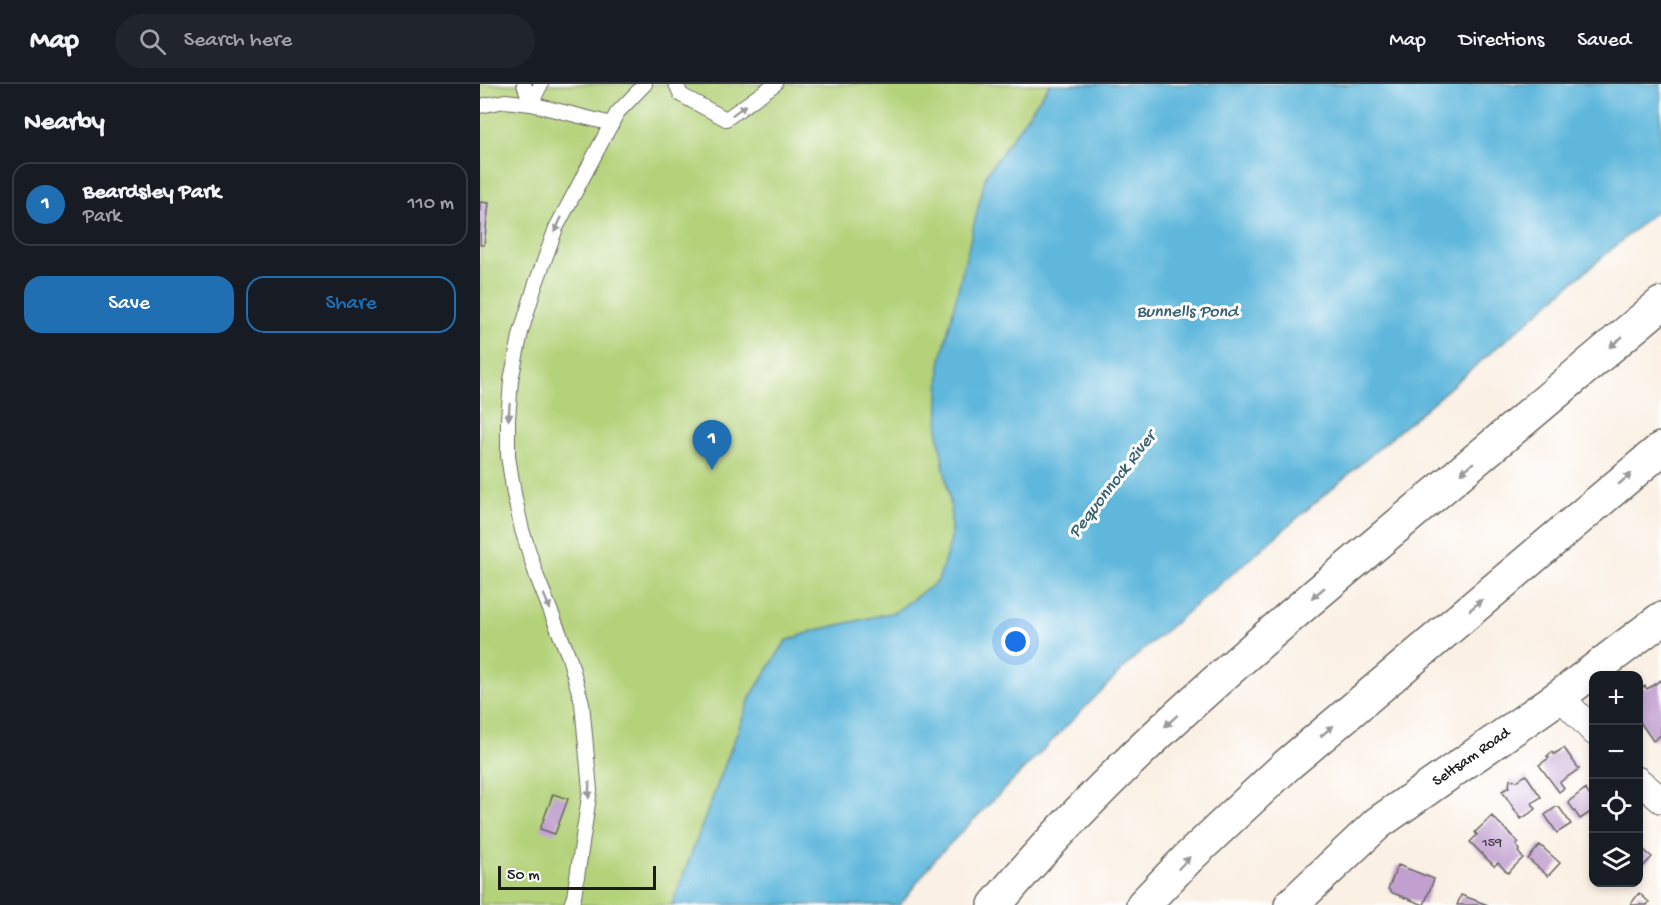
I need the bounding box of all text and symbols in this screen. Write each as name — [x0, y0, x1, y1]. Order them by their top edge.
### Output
search box — [115, 14, 535, 68]
text: Map — [30, 25, 79, 58]
icon: search — [136, 25, 169, 58]
text: Search here — [184, 28, 292, 54]
text: Map — [1389, 29, 1426, 54]
text: Directions — [1459, 29, 1544, 54]
text: Saved — [1577, 29, 1631, 54]
one-way arrow — [731, 103, 747, 116]
text: Nearby — [24, 108, 105, 139]
text: Beardsley Park — [83, 180, 221, 206]
text: 1 — [41, 193, 50, 216]
text: 110 m — [408, 193, 454, 216]
text: Park — [83, 206, 121, 229]
one-way arrow — [554, 216, 563, 233]
button: Save — [24, 276, 234, 333]
button: Share — [246, 276, 456, 333]
water label: Bunnells Pond — [1136, 302, 1240, 323]
one-way arrow — [1609, 335, 1624, 348]
one-way arrow — [504, 403, 513, 422]
pin: 1 — [692, 420, 732, 470]
water label: Pequonnock River — [1065, 425, 1163, 543]
one-way arrow — [1459, 461, 1475, 474]
one-way arrow — [1617, 473, 1633, 486]
one-way arrow — [1311, 586, 1326, 599]
one-way arrow — [542, 593, 552, 611]
one-way arrow — [1468, 599, 1483, 612]
your location — [1001, 627, 1030, 656]
map controls — [1589, 671, 1643, 887]
button: + — [1589, 671, 1643, 725]
one-way arrow — [1164, 714, 1179, 727]
street label: Seltsam Road — [1429, 723, 1516, 792]
one-way arrow — [1319, 724, 1335, 737]
button: − — [1589, 725, 1643, 779]
button: locate — [1589, 779, 1643, 833]
one-way arrow — [584, 780, 594, 799]
button: layers — [1589, 833, 1643, 887]
house number: 159 — [1481, 835, 1502, 852]
one-way arrow — [1176, 856, 1190, 870]
scale bar — [498, 863, 656, 890]
text: 50 m — [507, 867, 540, 886]

